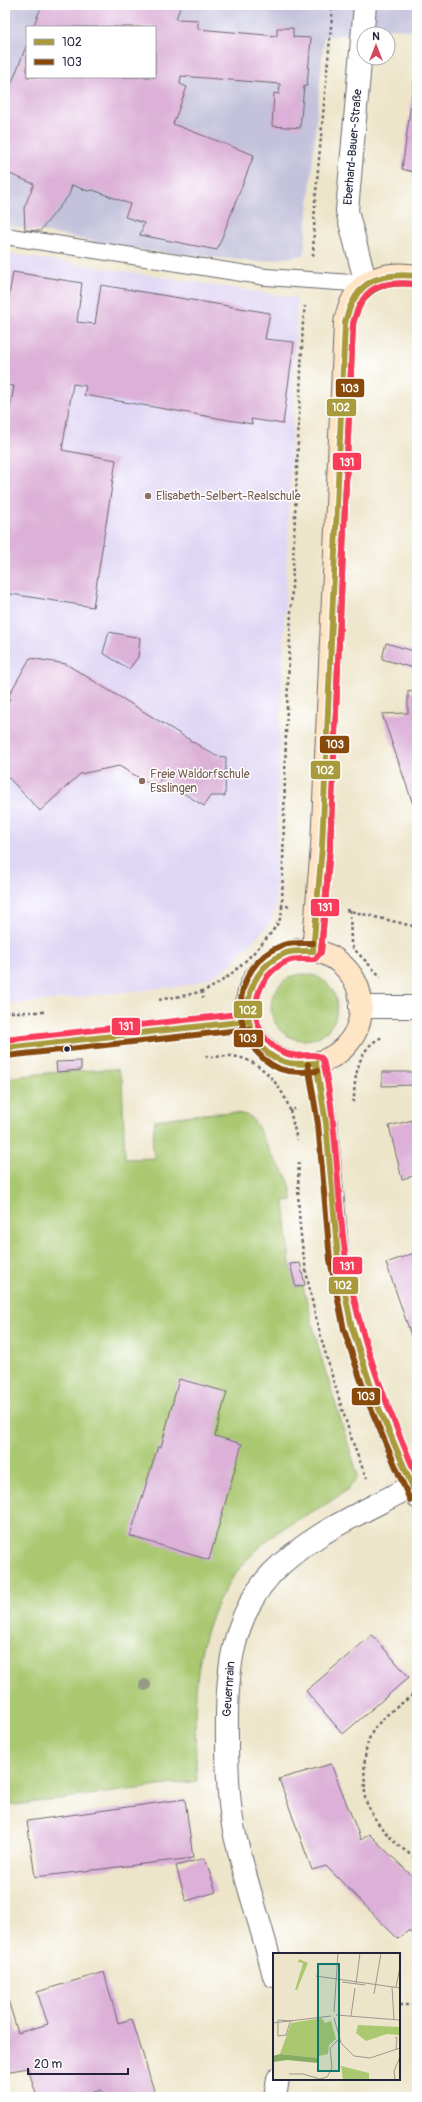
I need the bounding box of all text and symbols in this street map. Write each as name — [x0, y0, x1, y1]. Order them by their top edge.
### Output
legend — [26, 26, 156, 78]
north arrow — [356, 26, 396, 66]
text: N — [372, 30, 380, 43]
text: 102 — [62, 35, 82, 50]
text: 103 — [62, 55, 82, 70]
street label: Eberhard-Bauer-Straße — [340, 88, 366, 206]
line badge: 103 — [335, 378, 365, 398]
text: 103 — [341, 382, 359, 395]
line badge: 102 — [326, 398, 357, 417]
text: 102 — [332, 401, 350, 414]
line badge: 131 — [332, 452, 362, 471]
text: 131 — [340, 456, 354, 469]
place label: Elisabeth-Selbert-Realschule — [156, 489, 301, 504]
marker: Elisabeth-Selbert-Realschule — [143, 491, 153, 501]
line badge: 103 — [319, 735, 350, 754]
text: 103 — [326, 738, 344, 751]
line badge: 102 — [310, 760, 341, 780]
text: 102 — [316, 764, 334, 777]
place label: Freie Waldorfschule Esslingen — [150, 767, 250, 796]
marker: Freie Waldorfschule Esslingen — [137, 776, 147, 786]
line badge: 131 — [310, 898, 340, 917]
text: 131 — [318, 901, 332, 914]
line badge: 102 — [233, 1000, 263, 1019]
text: 102 — [239, 1004, 257, 1017]
line badge: 131 — [111, 1017, 141, 1036]
text: 131 — [119, 1020, 133, 1033]
line badge: 103 — [233, 1029, 264, 1048]
text: 103 — [239, 1032, 257, 1045]
unlabelled marker — [62, 1044, 72, 1054]
line badge: 131 — [332, 1256, 363, 1275]
text: 131 — [340, 1260, 354, 1273]
line badge: 102 — [328, 1276, 359, 1295]
text: 102 — [334, 1279, 352, 1292]
line badge: 103 — [351, 1387, 381, 1406]
text: 103 — [357, 1390, 375, 1403]
street label: Geuernrain — [220, 1661, 238, 1717]
inset map — [273, 1953, 400, 2080]
scale bar — [28, 2050, 128, 2076]
text: 20 m — [34, 2057, 63, 2072]

